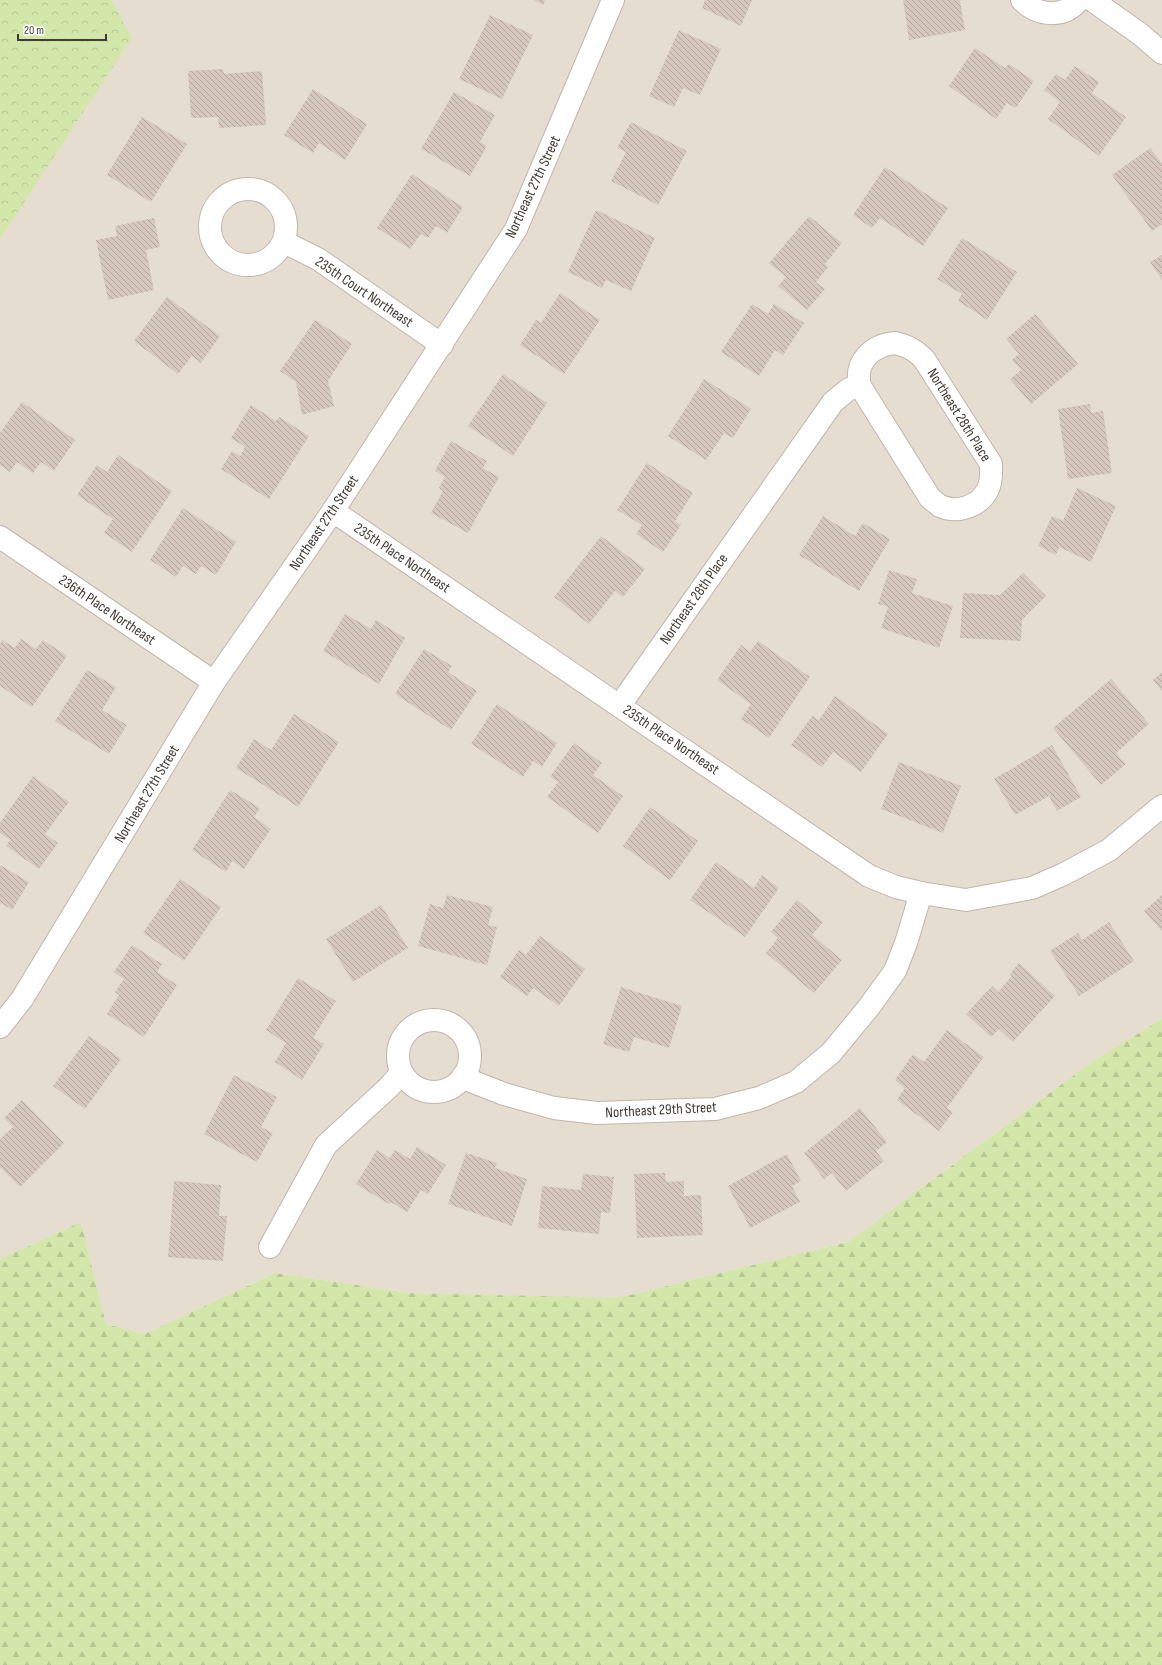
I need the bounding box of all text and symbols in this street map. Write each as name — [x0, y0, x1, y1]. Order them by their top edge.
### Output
scale bar — [18, 16, 106, 42]
text: 20 m — [24, 23, 44, 38]
street label: Northeast 27th Street — [501, 132, 565, 241]
street label: 235th Court Northeast — [311, 252, 417, 332]
street label: Northeast 28th Place — [923, 365, 995, 465]
street label: Northeast 27th Street — [285, 471, 363, 574]
street label: 235th Place Northeast — [350, 519, 454, 597]
street label: Northeast 28th Place — [656, 550, 732, 648]
street label: 236th Place Northeast — [55, 571, 159, 650]
street label: 235th Place Northeast — [619, 701, 723, 779]
street label: Northeast 27th Street — [110, 741, 184, 846]
street label: Northeast 29th Street — [605, 1098, 718, 1122]

